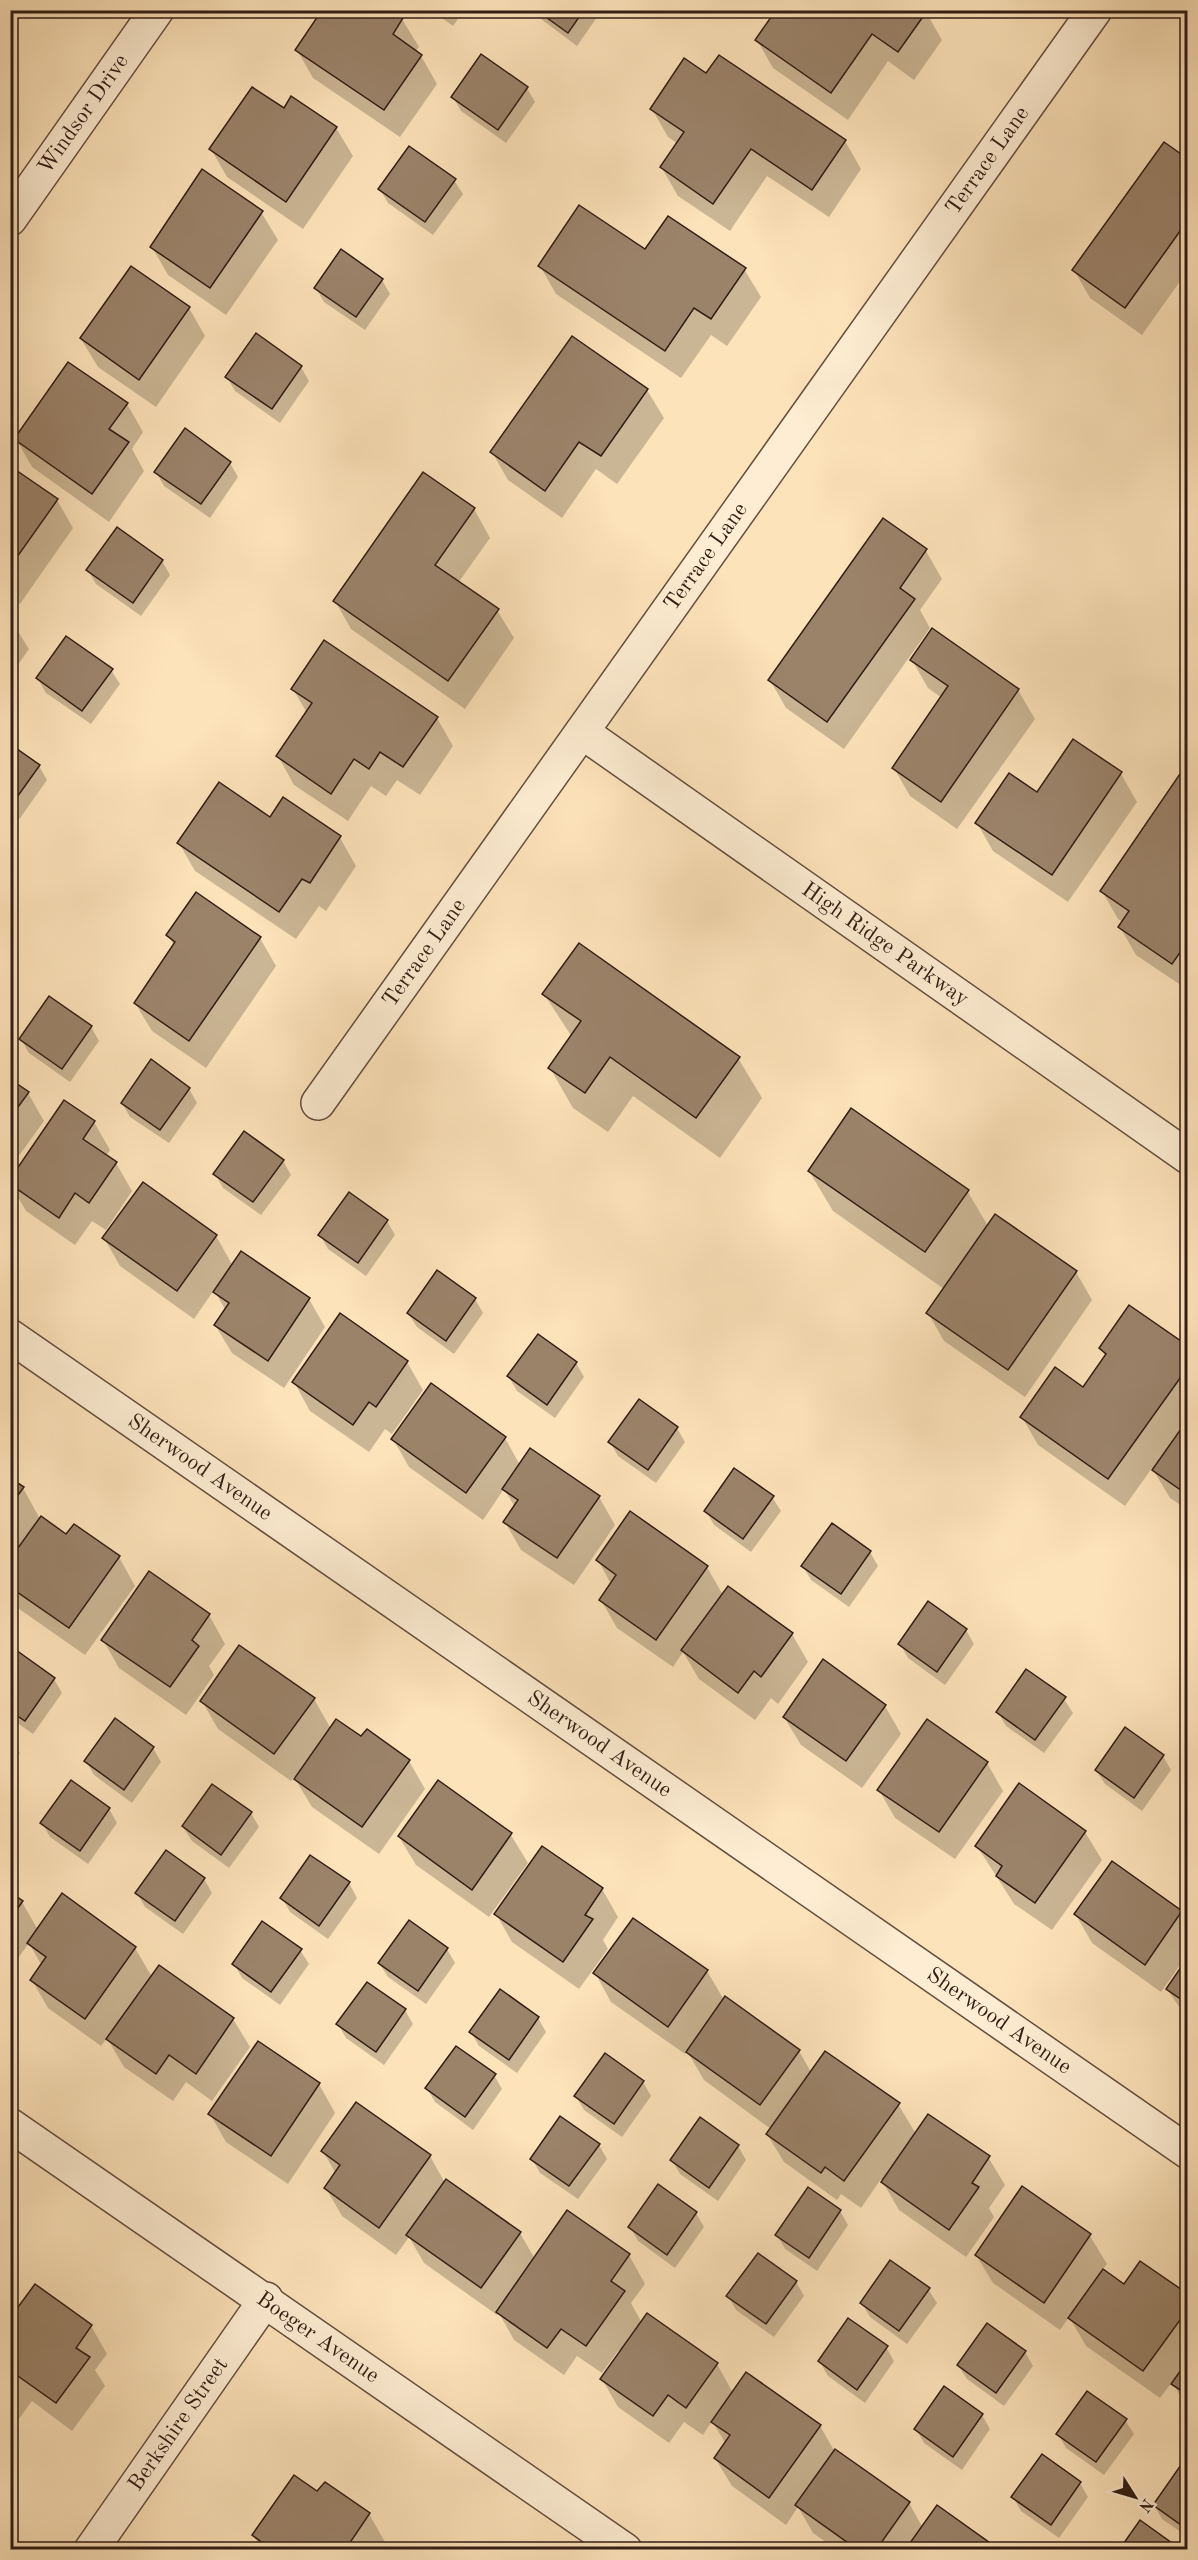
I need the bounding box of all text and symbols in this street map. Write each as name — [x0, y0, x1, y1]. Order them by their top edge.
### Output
street label: Windsor Drive — [34, 51, 133, 178]
street label: Terrace Lane — [942, 103, 1033, 219]
street label: Terrace Lane — [660, 499, 752, 615]
street label: High Ridge Parkway — [797, 878, 973, 1011]
street label: Terrace Lane — [379, 895, 470, 1011]
street label: Sherwood Avenue — [124, 1410, 276, 1525]
street label: Sherwood Avenue — [523, 1687, 676, 1802]
street label: Sherwood Avenue — [923, 1964, 1075, 2079]
street label: Boeger Avenue — [252, 2288, 383, 2387]
street label: Berkshire Street — [125, 2354, 232, 2495]
north arrow — [1105, 2467, 1165, 2527]
text: N — [1135, 2495, 1155, 2515]

